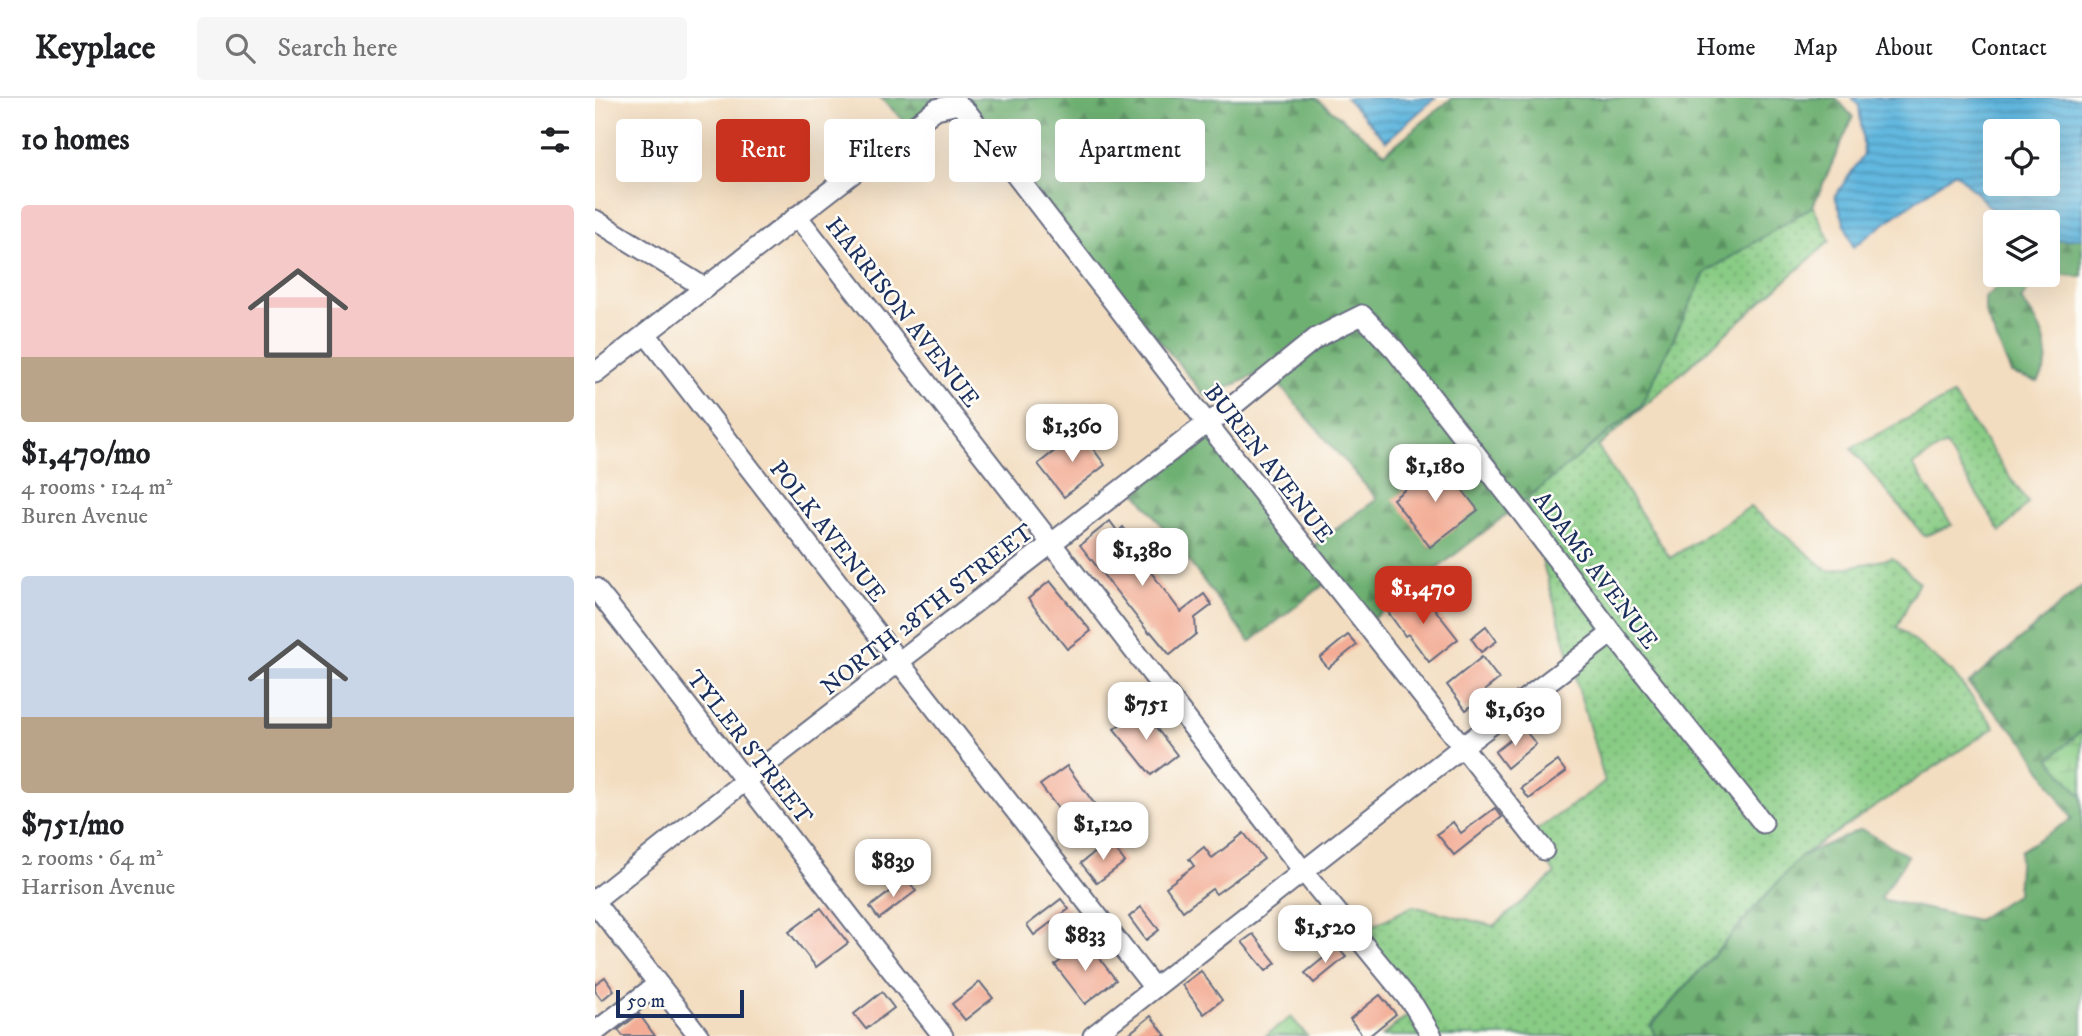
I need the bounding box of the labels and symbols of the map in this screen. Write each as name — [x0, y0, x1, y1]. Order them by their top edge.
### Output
street label: HARRISON AVENUE — [819, 211, 986, 414]
street label: BUREN AVENUE — [1197, 378, 1340, 549]
pin: $1,360 — [1015, 404, 1129, 464]
pin: $1,180 — [1378, 444, 1492, 504]
street label: POLK AVENUE — [762, 455, 892, 609]
street label: ADAMS AVENUE — [1526, 486, 1664, 655]
street label: NORTH 28TH STREET — [815, 517, 1040, 702]
pin: $1,380 — [1085, 528, 1199, 588]
pin: $1,470 — [1366, 566, 1480, 626]
street label: TYLER STREET — [680, 664, 819, 831]
pin: $751 — [1105, 682, 1187, 742]
pin: $1,630 — [1458, 688, 1572, 748]
pin: $1,120 — [1046, 802, 1160, 862]
pin: $839 — [852, 840, 934, 899]
pin: $1,520 — [1268, 906, 1382, 965]
pin: $833 — [1044, 914, 1126, 973]
scale bar — [616, 987, 744, 1019]

